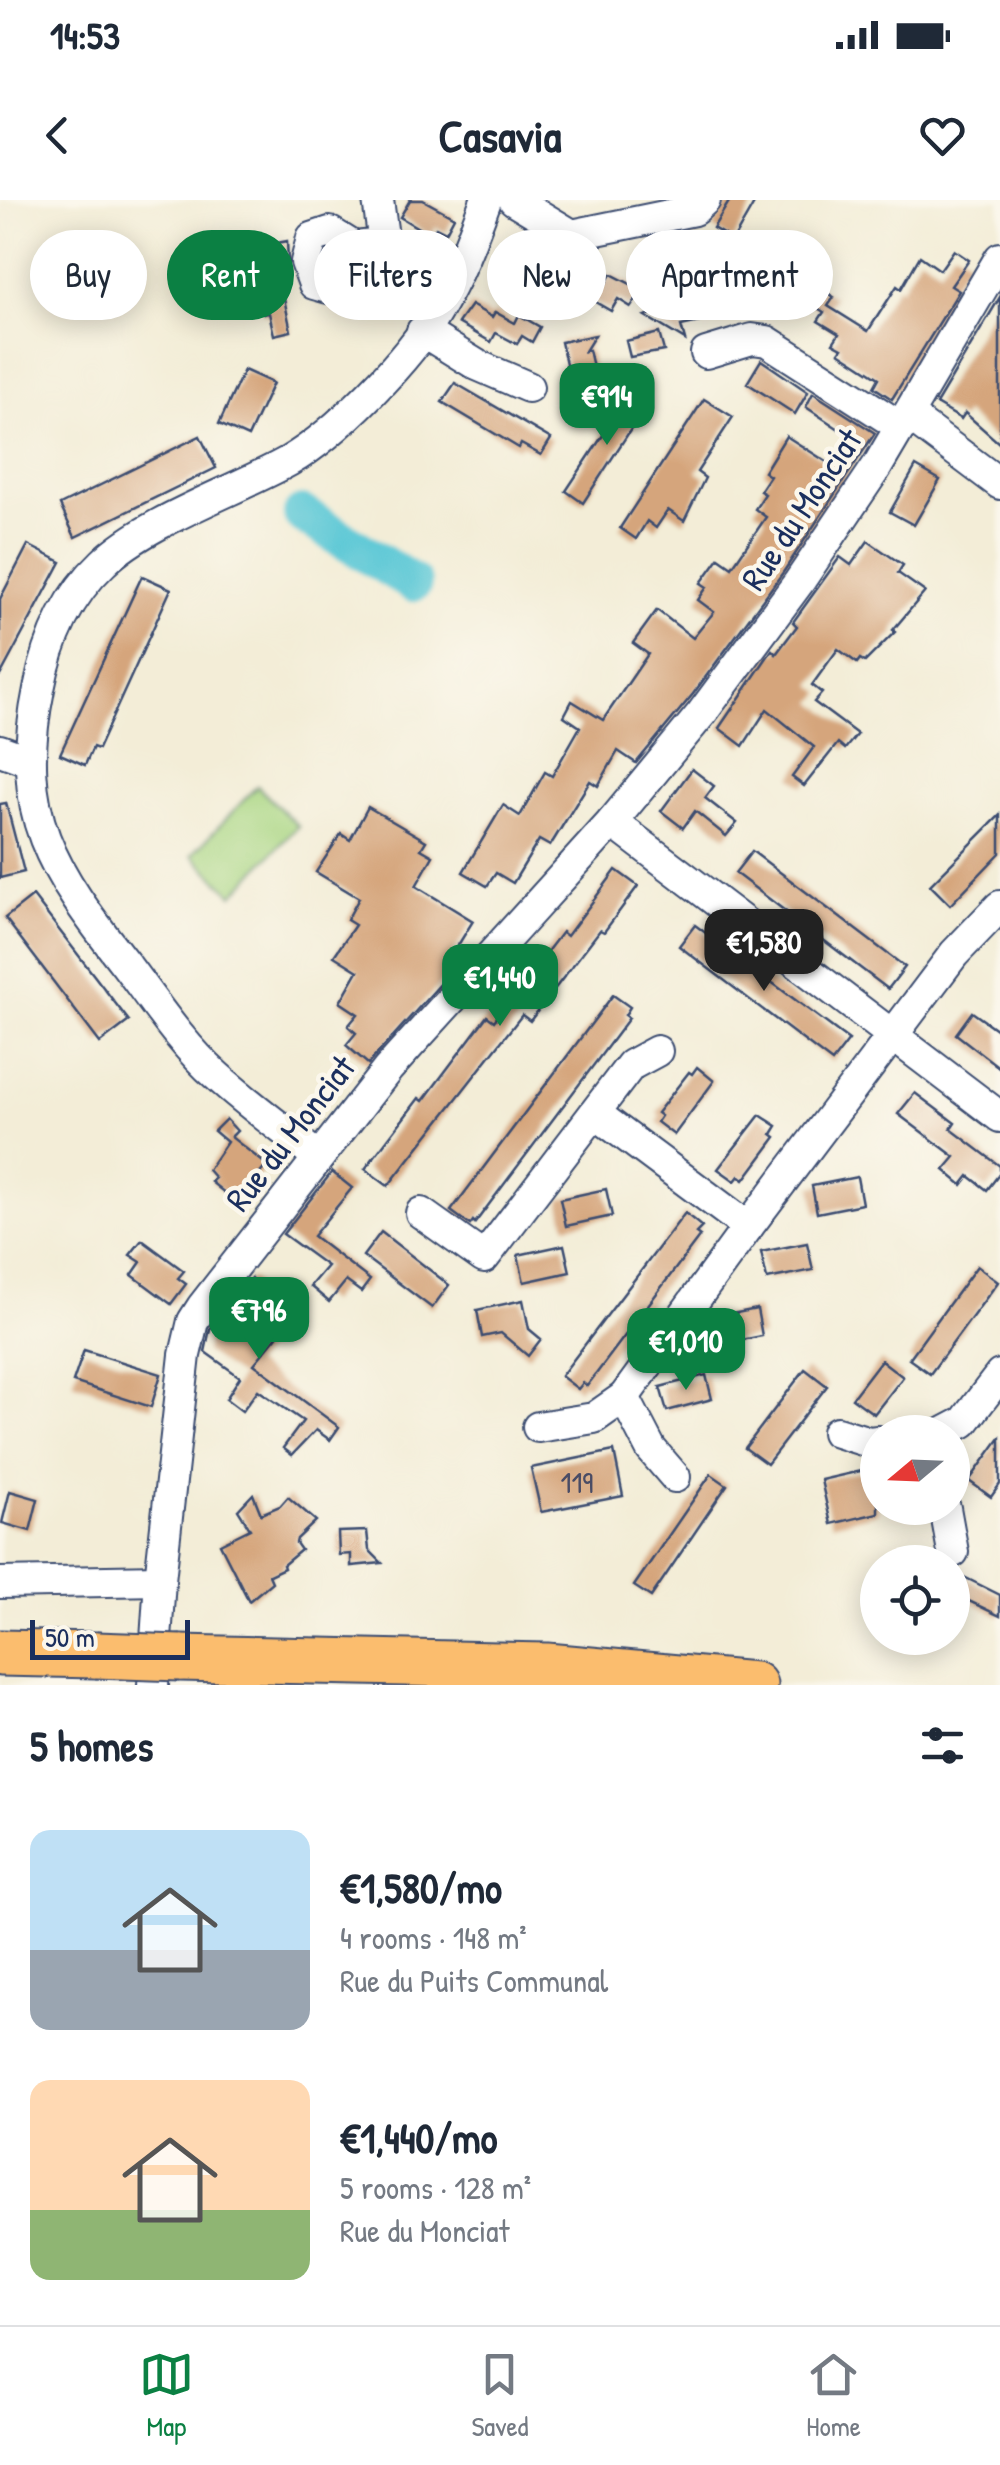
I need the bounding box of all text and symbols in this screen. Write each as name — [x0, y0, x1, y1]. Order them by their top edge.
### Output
text: 14:53 — [50, 9, 120, 61]
text: Casavia — [439, 105, 562, 166]
icon: back — [30, 108, 85, 163]
icon: heart — [915, 108, 970, 163]
chip: Buy — [30, 230, 147, 320]
chip: Rent — [167, 230, 294, 320]
chip: Filters — [314, 230, 467, 320]
chip: New — [487, 230, 606, 320]
chip: Apartment — [626, 230, 833, 320]
pin: €914 — [548, 363, 666, 448]
text: €914 — [582, 374, 632, 417]
street label: Rue du Monciat — [730, 418, 873, 599]
pin: €1,580 — [683, 909, 845, 994]
text: €1,580 — [726, 920, 802, 963]
pin: €1,440 — [419, 944, 581, 1029]
text: €1,440 — [464, 955, 536, 998]
street label: Rue du Monciat — [214, 1045, 366, 1221]
pin: €796 — [200, 1277, 318, 1362]
text: €796 — [231, 1288, 287, 1331]
pin: €1,010 — [605, 1308, 767, 1393]
text: €1,010 — [649, 1319, 723, 1362]
north arrow — [860, 1415, 970, 1525]
map controls — [860, 1415, 970, 1655]
house number: 119 — [561, 1462, 593, 1502]
button: locate — [860, 1545, 970, 1655]
scale bar — [30, 1615, 190, 1660]
text: 50 m — [45, 1618, 95, 1656]
text: 5 homes — [30, 1717, 153, 1774]
icon: filters — [915, 1718, 970, 1773]
text: €1,580/mo — [340, 1859, 502, 1916]
icon: home — [110, 1870, 230, 1990]
text: 4 rooms · 148 m² — [340, 1916, 527, 1959]
text: Rue du Puits Communal — [340, 1959, 608, 2002]
text: €1,440/mo — [340, 2109, 498, 2166]
icon: home — [110, 2120, 230, 2240]
text: 5 rooms · 128 m² — [340, 2166, 531, 2209]
text: Rue du Monciat — [340, 2209, 510, 2252]
tab: Map — [139, 2347, 194, 2445]
tab: Saved — [471, 2347, 529, 2445]
tab: Home — [806, 2347, 861, 2445]

